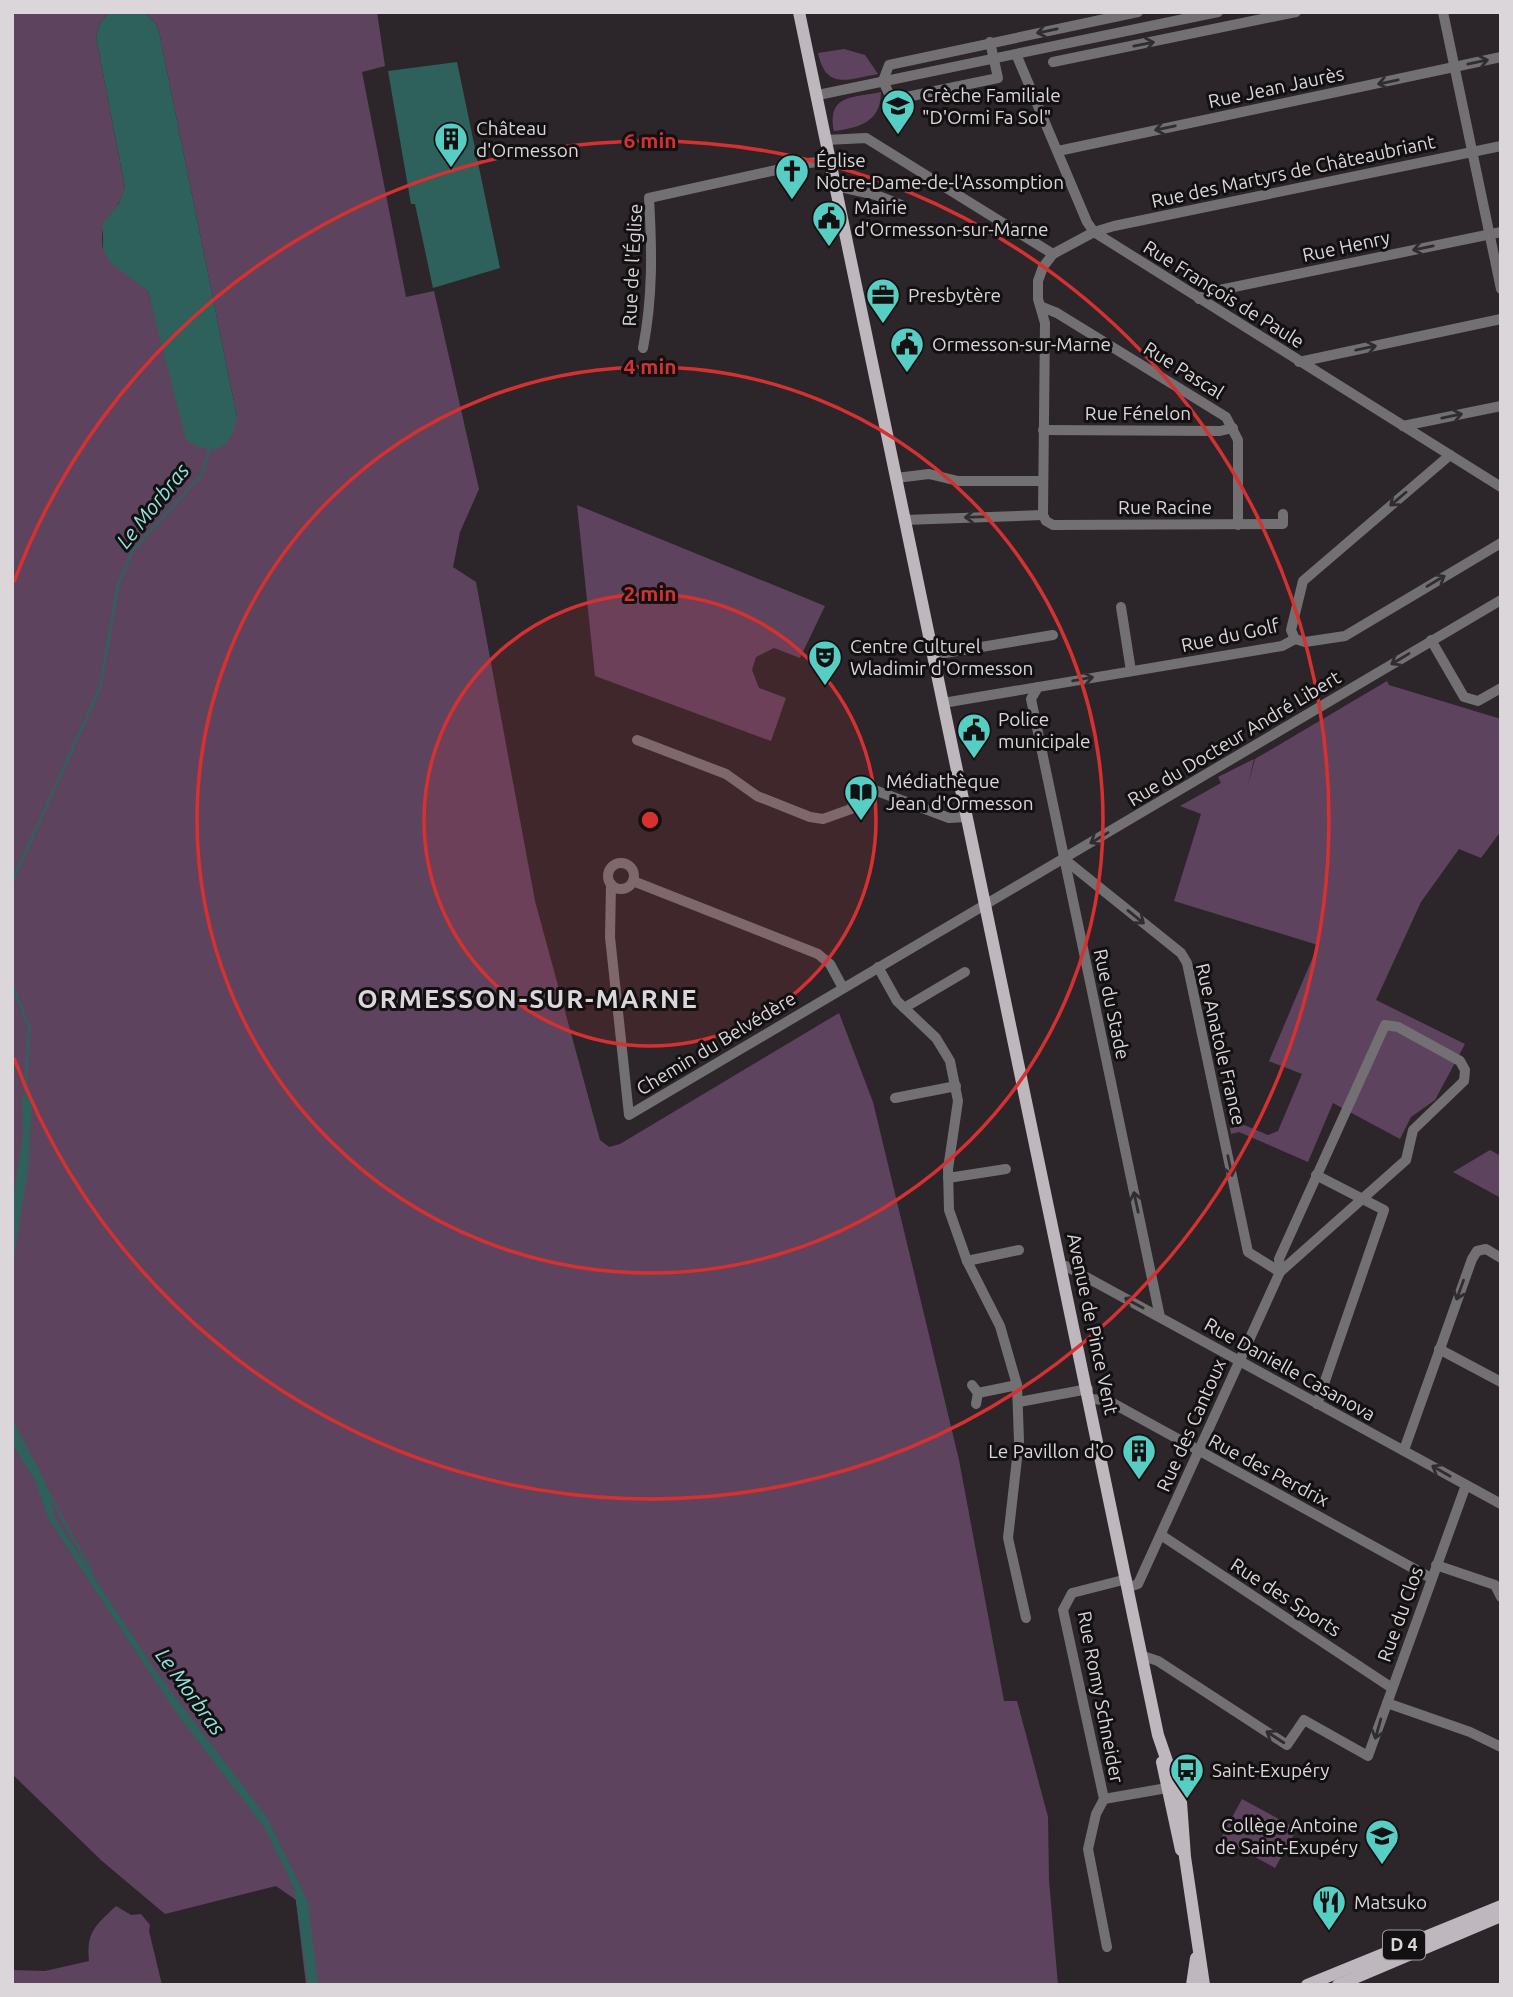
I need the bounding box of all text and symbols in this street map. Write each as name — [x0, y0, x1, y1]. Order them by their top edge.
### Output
one-way arrow — [1036, 24, 1059, 38]
one-way arrow — [1132, 37, 1155, 50]
one-way arrow — [1466, 55, 1489, 68]
street label: Rue Jean Jaurès — [1206, 62, 1346, 112]
one-way arrow — [1377, 75, 1400, 89]
place label: Crèche Familiale "D'Ormi Fa Sol" — [922, 84, 1061, 128]
school or university icon: Crèche Familiale "D'Ormi Fa Sol" — [879, 87, 917, 136]
place label: Château d'Ormesson — [476, 117, 579, 161]
building icon: Château d'Ormesson — [432, 120, 470, 169]
one-way arrow — [1154, 122, 1177, 136]
text: 6 min — [623, 128, 677, 152]
street label: Rue des Martyrs de Châteaubriant — [1149, 130, 1437, 212]
place label: Église Notre-Dame-de-l'Assomption — [816, 149, 1064, 193]
church icon: Église Notre-Dame-de-l'Assomption — [773, 152, 811, 201]
place label: Mairie d'Ormesson-sur-Marne — [854, 196, 1049, 240]
public building icon: Mairie d'Ormesson-sur-Marne — [810, 199, 848, 248]
street label: Rue de l'Église — [618, 203, 646, 327]
street label: Rue Henry — [1300, 226, 1392, 266]
street label: Rue François de Paule — [1140, 236, 1308, 352]
one-way arrow — [1412, 242, 1435, 256]
office icon: Presbytère — [864, 276, 902, 325]
place label: Presbytère — [908, 284, 1001, 306]
public building icon: Ormesson-sur-Marne — [888, 325, 926, 374]
place label: Ormesson-sur-Marne — [932, 333, 1111, 355]
street label: Rue Pascal — [1140, 337, 1228, 403]
one-way arrow — [1354, 340, 1377, 354]
text: 4 min — [623, 354, 677, 378]
street label: Rue Fénelon — [1085, 402, 1191, 424]
one-way arrow — [1440, 408, 1463, 422]
water label: Le Morbras — [111, 458, 194, 552]
one-way arrow — [1390, 491, 1408, 507]
street label: Rue Racine — [1118, 496, 1212, 518]
one-way arrow — [963, 510, 986, 523]
one-way arrow — [1426, 574, 1446, 588]
text: 2 min — [623, 581, 677, 605]
street label: Rue du Golf — [1179, 614, 1282, 656]
place label: Centre Culturel Wladimir d'Ormesson — [850, 635, 1033, 679]
theatre icon: Centre Culturel Wladimir d'Ormesson — [806, 638, 844, 687]
one-way arrow — [1390, 652, 1410, 666]
street label: Rue du Docteur André Libert — [1124, 665, 1345, 810]
one-way arrow — [1071, 672, 1094, 685]
place label: Police municipale — [998, 708, 1091, 752]
public building icon: Police municipale — [955, 711, 993, 760]
place label: Médiathèque Jean d'Ormesson — [886, 770, 1034, 814]
library icon: Médiathèque Jean d'Ormesson — [842, 773, 880, 822]
centre of rings — [638, 808, 662, 832]
one-way arrow — [1089, 832, 1110, 845]
one-way arrow — [1127, 909, 1145, 925]
street label: Rue du Stade — [1090, 947, 1134, 1061]
street label: Rue Anatole France — [1192, 961, 1250, 1127]
district label: ORMESSON-SUR-MARNE — [357, 984, 699, 1013]
street label: Chemin du Belvédère — [632, 987, 800, 1099]
one-way arrow — [1224, 1154, 1238, 1177]
one-way arrow — [1128, 1191, 1142, 1214]
street label: Avenue de Pince Vent — [1063, 1231, 1123, 1417]
one-way arrow — [1453, 1278, 1465, 1300]
one-way arrow — [1124, 1296, 1145, 1309]
street label: Rue Danielle Casanova — [1201, 1313, 1379, 1425]
street label: Rue des Cantoux — [1152, 1355, 1230, 1495]
street label: Rue des Perdrix — [1205, 1429, 1333, 1511]
building icon: Le Pavillon d'O — [1120, 1432, 1158, 1481]
place label: Le Pavillon d'O — [988, 1440, 1114, 1462]
one-way arrow — [1431, 1464, 1452, 1477]
street label: Rue des Sports — [1227, 1553, 1345, 1641]
street label: Rue du Clos — [1373, 1563, 1427, 1665]
street label: Rue Romy Schneider — [1074, 1609, 1128, 1785]
water label: Le Morbras — [151, 1643, 230, 1740]
one-way arrow — [1371, 1718, 1384, 1740]
one-way arrow — [1266, 1730, 1286, 1744]
bus stop icon: Saint-Exupéry — [1168, 1751, 1206, 1800]
place label: Saint-Exupéry — [1212, 1759, 1329, 1781]
place label: Collège Antoine de Saint-Exupéry — [1215, 1814, 1358, 1858]
school or university icon: Collège Antoine de Saint-Exupéry — [1363, 1817, 1401, 1866]
restaurant icon: Matsuko — [1310, 1883, 1348, 1932]
place label: Matsuko — [1354, 1891, 1427, 1913]
road number: D 4 — [1383, 1930, 1425, 1959]

